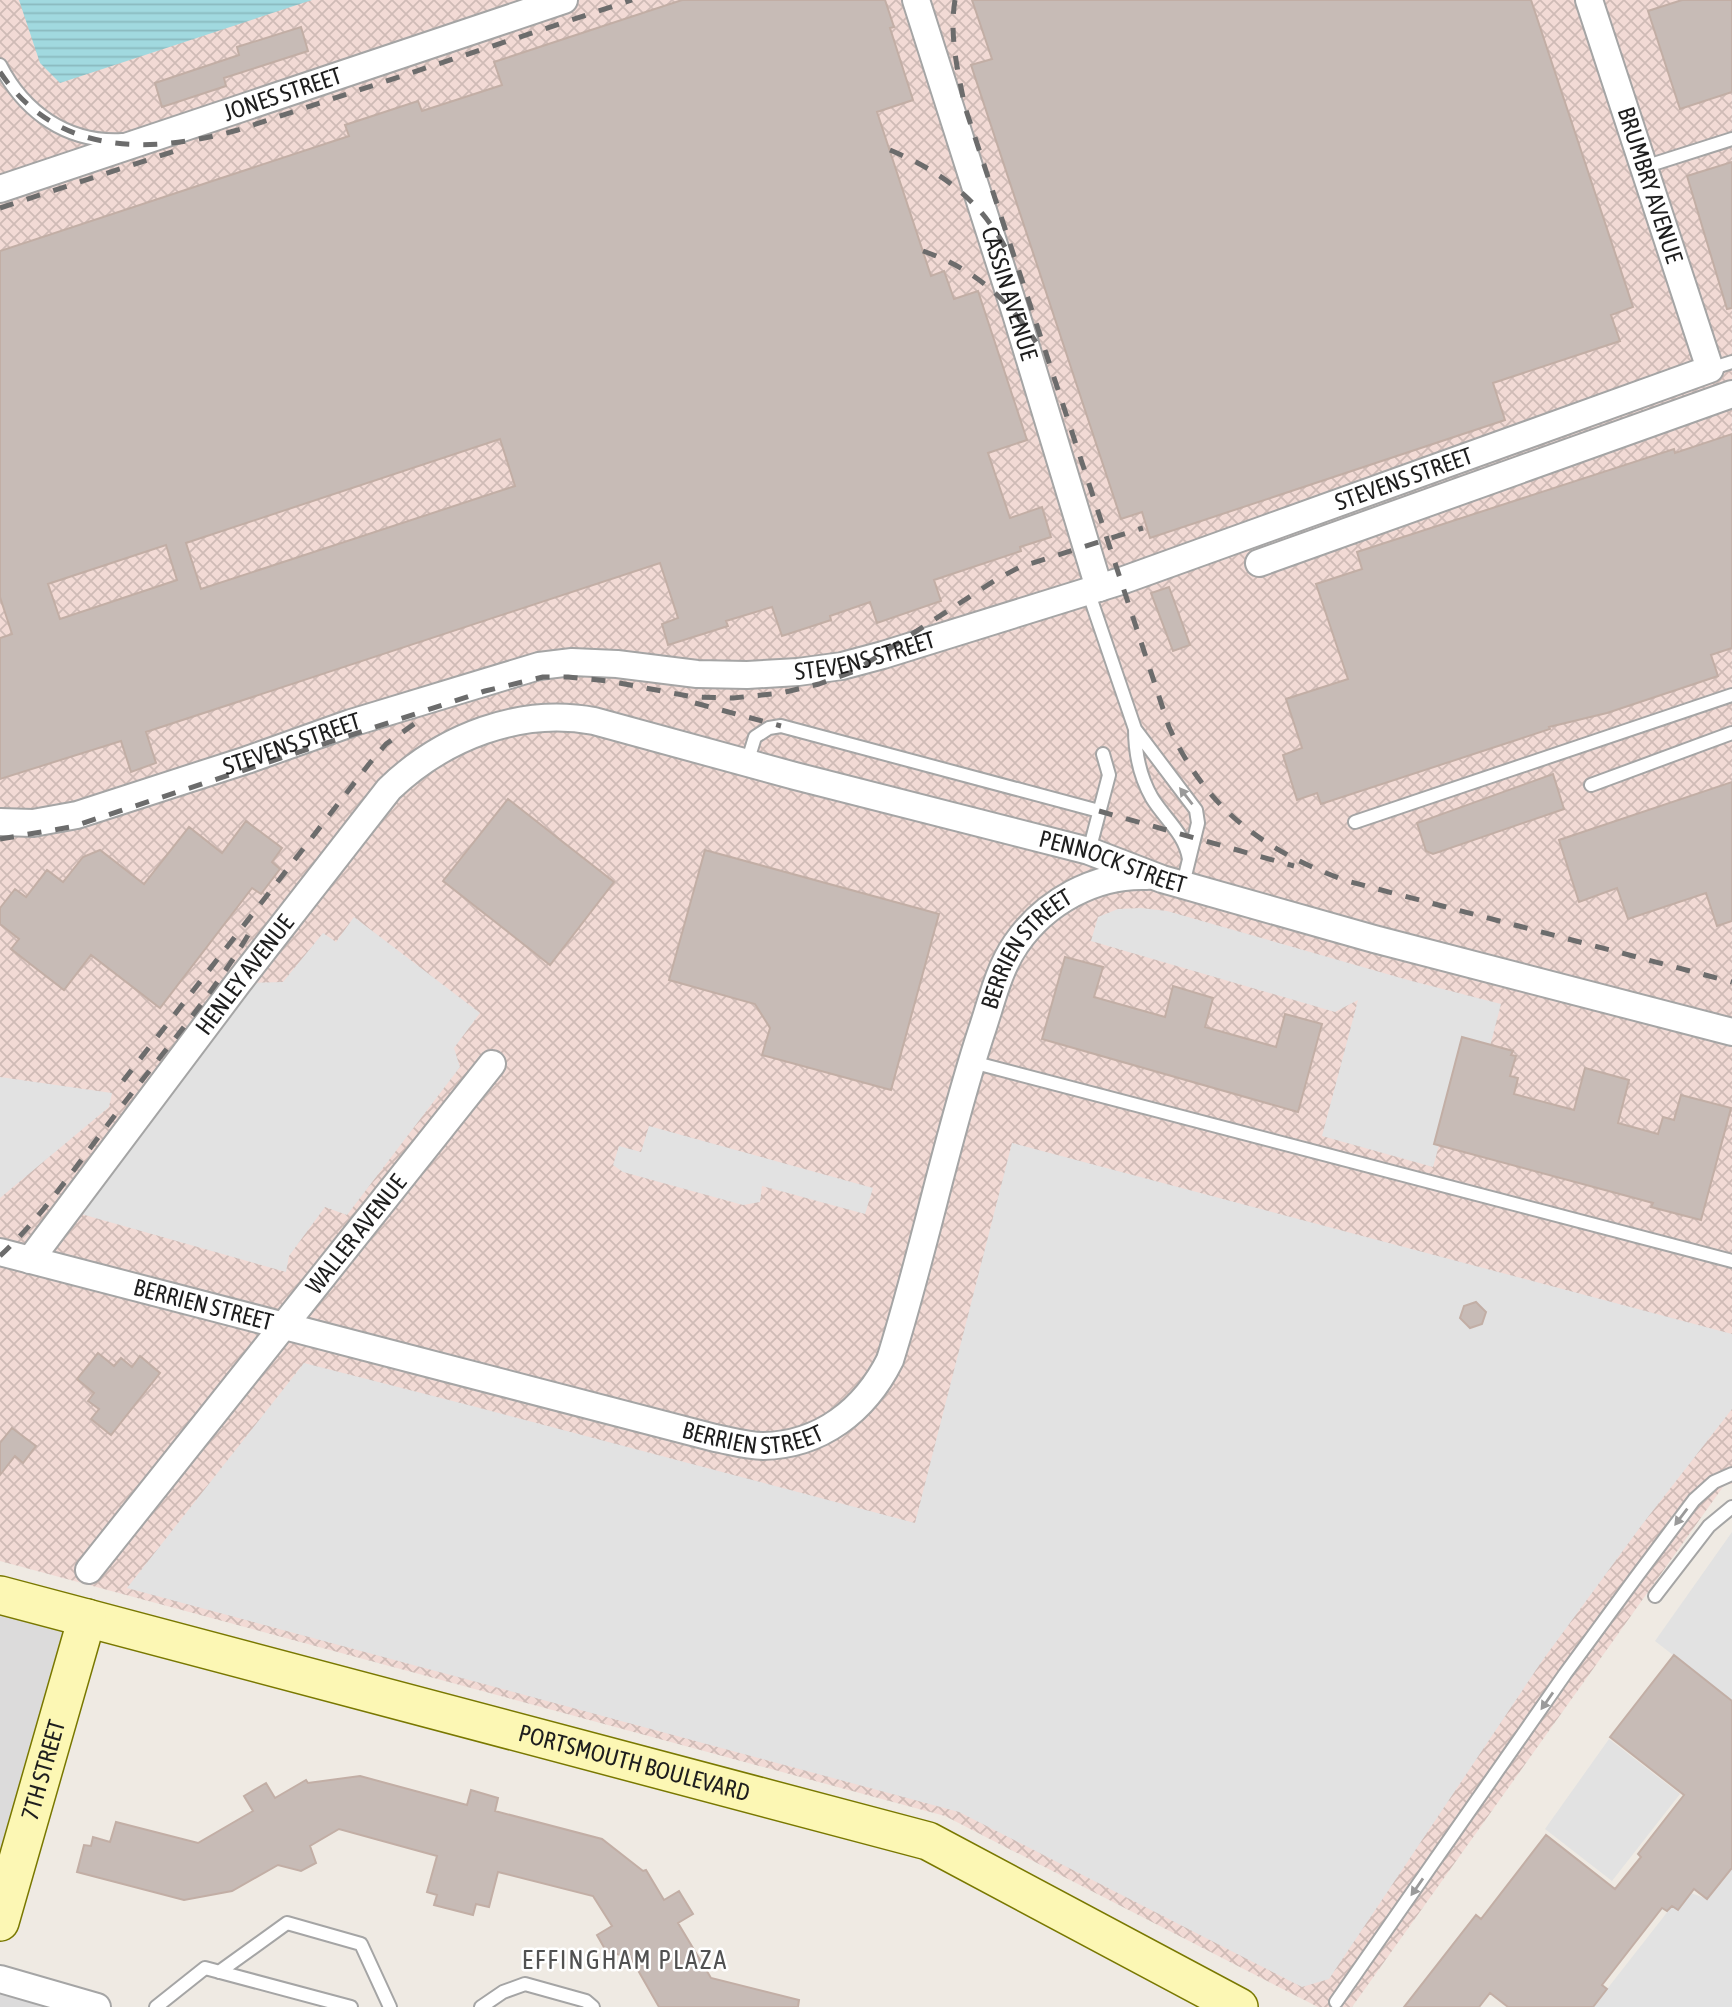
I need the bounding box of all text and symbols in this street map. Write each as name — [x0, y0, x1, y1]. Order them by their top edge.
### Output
street label: JONES STREET — [220, 61, 346, 126]
street label: BRUMBRY AVENUE — [1613, 103, 1688, 266]
street label: CASSIN AVENUE — [976, 223, 1043, 363]
street label: STEVENS STREET — [1331, 441, 1477, 516]
street label: STEVENS STREET — [793, 625, 939, 685]
street label: STEVENS STREET — [219, 707, 364, 780]
one-way arrow — [1178, 787, 1193, 805]
street label: PENNOCK STREET — [1036, 825, 1190, 898]
street label: BERRIEN STREET — [975, 883, 1077, 1012]
street label: HENLEY AVENUE — [190, 909, 299, 1040]
street label: WALLER AVENUE — [300, 1169, 411, 1299]
street label: BERRIEN STREET — [131, 1273, 276, 1336]
street label: BERRIEN STREET — [679, 1416, 828, 1459]
one-way arrow — [1675, 1508, 1689, 1526]
one-way arrow — [1540, 1691, 1553, 1711]
street label: 7TH STREET — [16, 1716, 70, 1823]
street label: PORTSMOUTH BOULEVARD — [516, 1719, 753, 1806]
one-way arrow — [1410, 1878, 1424, 1896]
district label: EFFINGHAM PLAZA — [522, 1945, 728, 1975]

